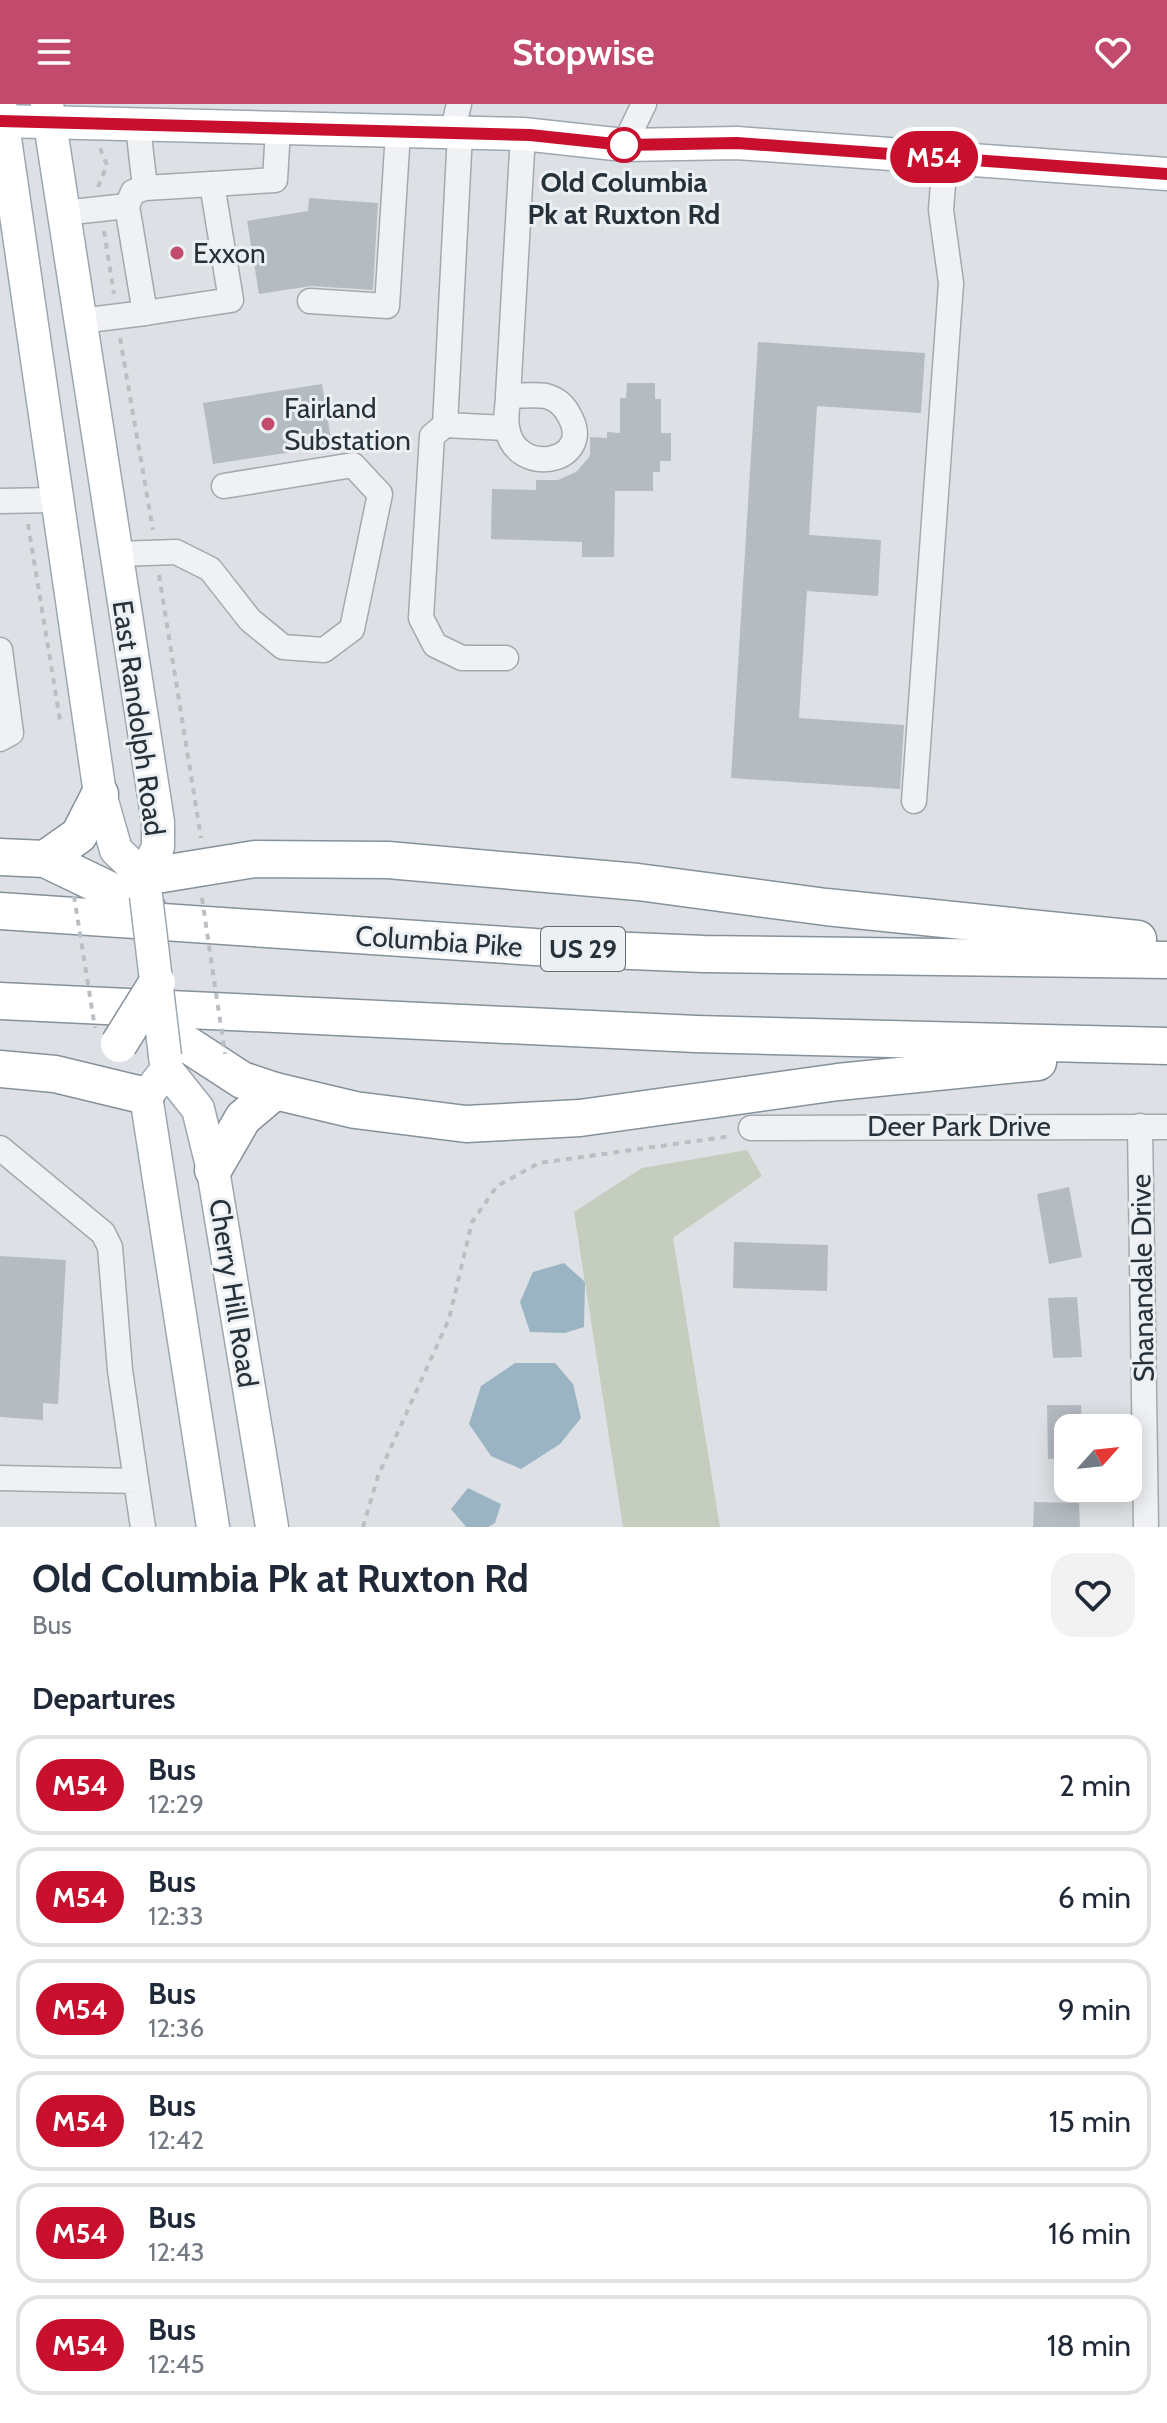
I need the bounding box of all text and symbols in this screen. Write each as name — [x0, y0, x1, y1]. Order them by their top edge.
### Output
icon: menu — [32, 30, 76, 74]
text: Stopwise — [512, 30, 655, 74]
icon: heart — [1091, 30, 1135, 74]
marker: Old Columbia Pk at Ruxton Rd — [607, 128, 641, 162]
line badge: M54 — [888, 131, 980, 183]
text: M54 — [906, 140, 962, 174]
place label: Old Columbia Pk at Ruxton Rd — [528, 165, 720, 231]
place label: Exxon — [193, 236, 266, 270]
marker: Exxon — [168, 244, 186, 262]
place label: Fairland Substation — [284, 391, 411, 457]
marker: Fairland Substation — [259, 415, 277, 433]
street label: East Randolph Road — [106, 598, 172, 838]
street label: Columbia Pike — [354, 918, 524, 964]
road number: US 29 — [541, 927, 625, 971]
street label: Deer Park Drive — [867, 1109, 1051, 1143]
street label: Shanandale Drive — [1123, 1174, 1161, 1382]
street label: Cherry Hill Road — [202, 1196, 266, 1390]
north arrow — [1054, 1414, 1142, 1502]
map controls — [1054, 1414, 1142, 1502]
button: heart — [1051, 1553, 1135, 1637]
text: Old Columbia Pk at Ruxton Rd — [32, 1555, 529, 1602]
text: Bus — [32, 1609, 72, 1641]
text: Departures — [32, 1680, 176, 1717]
text: Bus — [148, 1751, 196, 1788]
text: 2 min — [1059, 1767, 1131, 1804]
text: M54 — [52, 1768, 108, 1802]
text: 12:29 — [148, 1788, 204, 1820]
text: Bus — [148, 1863, 196, 1900]
text: 6 min — [1058, 1879, 1131, 1916]
text: M54 — [52, 1880, 108, 1914]
text: 12:33 — [148, 1900, 204, 1932]
text: Bus — [148, 1975, 196, 2012]
text: 9 min — [1058, 1991, 1131, 2028]
text: M54 — [52, 1992, 108, 2026]
text: 12:36 — [148, 2012, 204, 2044]
text: Bus — [148, 2087, 196, 2124]
text: 15 min — [1049, 2103, 1131, 2140]
text: M54 — [52, 2104, 108, 2138]
text: 12:42 — [148, 2124, 204, 2156]
text: Bus — [148, 2199, 196, 2236]
text: 16 min — [1048, 2215, 1131, 2252]
text: M54 — [52, 2216, 108, 2250]
text: 12:43 — [148, 2236, 205, 2268]
text: Bus — [148, 2311, 196, 2348]
text: 18 min — [1047, 2327, 1131, 2364]
text: M54 — [52, 2328, 108, 2362]
text: 12:45 — [148, 2348, 205, 2380]

